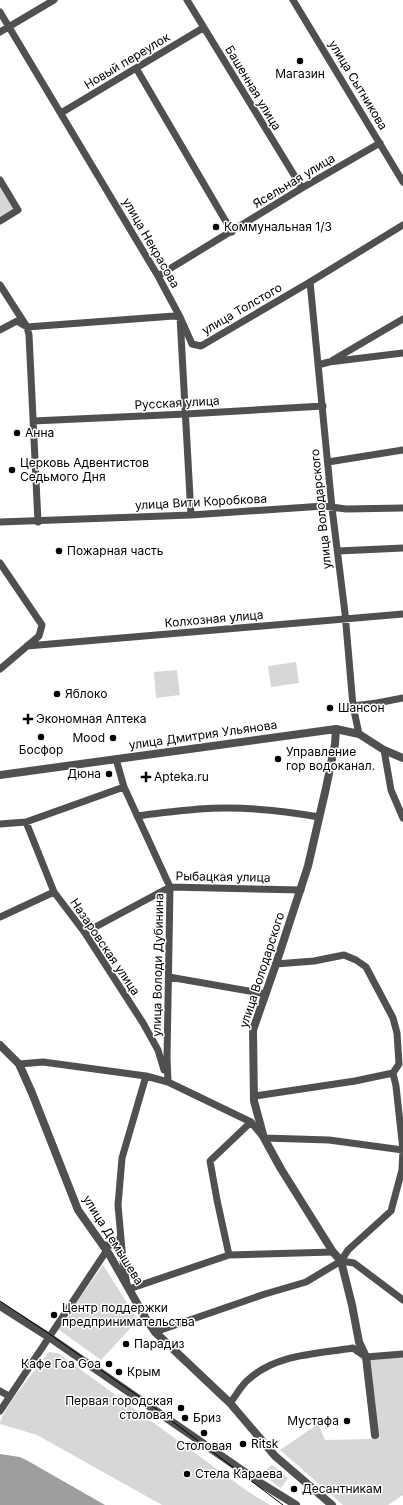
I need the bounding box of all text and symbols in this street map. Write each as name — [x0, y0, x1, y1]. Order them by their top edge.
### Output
street label: Новый переулок — [81, 29, 173, 92]
street label: улица Сытникова — [326, 37, 391, 132]
street label: Башенная улица — [222, 43, 285, 133]
marker: Магазин — [295, 56, 305, 66]
place label: Магазин — [275, 66, 325, 81]
street label: Ясельная улица — [250, 150, 338, 211]
street label: улица Некрасова — [120, 195, 183, 291]
place label: Коммунальная 1/3 — [224, 219, 332, 234]
marker: Коммунальная 1/3 — [211, 222, 221, 232]
street label: улица Толстого — [199, 280, 284, 338]
street label: Русская улица — [134, 393, 220, 412]
place label: Анна — [25, 425, 54, 440]
marker: Анна — [12, 428, 22, 438]
street label: улица Володарского — [307, 448, 334, 570]
place label: Церковь Адвентистов Седьмого Дня — [20, 455, 149, 484]
marker: Церковь Адвентистов Седьмого Дня — [7, 465, 17, 475]
street label: улица Вити Коробкова — [135, 491, 267, 512]
place label: Пожарная часть — [67, 543, 164, 558]
marker: Пожарная часть — [54, 546, 64, 556]
street label: Колхозная улица — [164, 607, 264, 630]
place label: Яблоко — [65, 686, 107, 701]
marker: Яблоко — [52, 689, 62, 699]
place label: Шансон — [338, 700, 384, 715]
marker: Шансон — [325, 703, 335, 713]
place label: Экономная Аптека — [36, 711, 147, 726]
marker: Экономная Аптека — [23, 714, 33, 724]
street label: улица Дмитрия Ульянова — [128, 717, 278, 752]
place label: Mood — [72, 730, 105, 745]
marker: Босфор — [36, 732, 46, 742]
marker: Mood — [108, 733, 118, 743]
place label: Босфор — [19, 742, 63, 757]
place label: Управление гор водоканал. — [286, 744, 375, 773]
marker: Управление гор водоканал. — [273, 754, 283, 764]
place label: Дюна — [67, 766, 101, 781]
marker: Дюна — [104, 769, 114, 779]
place label: Apteka.ru — [154, 769, 209, 784]
marker: Apteka.ru — [141, 772, 151, 782]
street label: Рыбацкая улица — [175, 868, 271, 885]
street label: улица Володи Дубинина — [149, 893, 166, 1037]
street label: Назаровская улица — [67, 895, 143, 998]
street label: улица Володарского — [236, 910, 287, 1030]
street label: улица Демышева — [80, 1192, 147, 1287]
place label: Центр поддержки предпринимательства — [62, 1300, 195, 1329]
marker: Центр поддержки предпринимательства — [49, 1310, 59, 1320]
place label: Парадиз — [134, 1336, 184, 1351]
marker: Парадиз — [121, 1339, 131, 1349]
place label: Кафе Гоа Goa — [21, 1356, 101, 1371]
marker: Кафе Гоа Goa — [104, 1359, 114, 1369]
place label: Крым — [127, 1364, 161, 1379]
marker: Крым — [114, 1367, 124, 1377]
place label: Первая городская столовая — [65, 1393, 173, 1422]
marker: Первая городская столовая — [176, 1403, 186, 1413]
place label: Бриз — [193, 1410, 221, 1425]
marker: Бриз — [180, 1413, 190, 1423]
place label: Мустафа — [287, 1413, 339, 1428]
marker: Мустафа — [342, 1416, 352, 1426]
marker: Столовая — [199, 1428, 209, 1438]
place label: Ritsk — [251, 1436, 279, 1451]
place label: Столовая — [176, 1438, 232, 1453]
marker: Ritsk — [238, 1439, 248, 1449]
place label: Стела Караева — [195, 1466, 283, 1481]
marker: Стела Караева — [182, 1469, 192, 1479]
place label: Десантникам — [302, 1481, 382, 1496]
marker: Десантникам — [289, 1484, 299, 1494]

